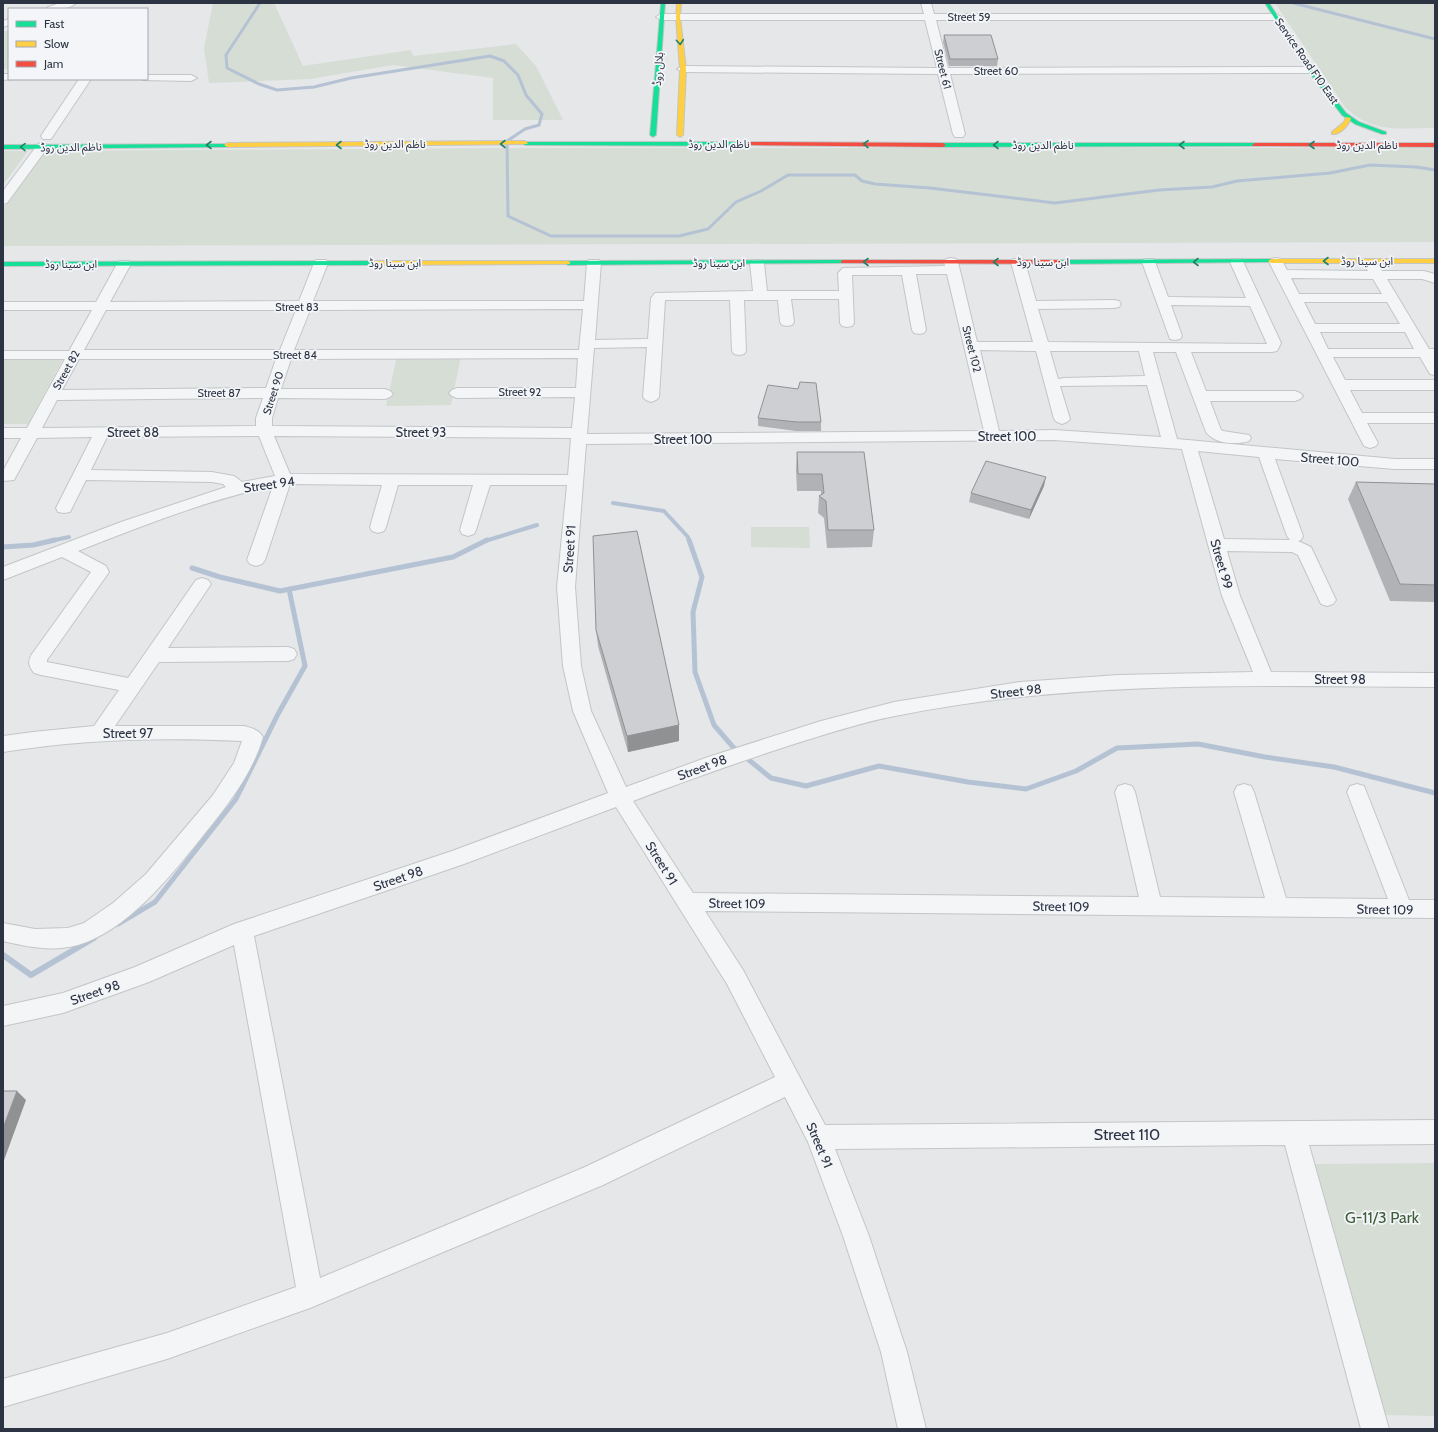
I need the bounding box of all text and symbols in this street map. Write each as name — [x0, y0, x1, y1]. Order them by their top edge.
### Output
legend — [8, 8, 148, 80]
street label: Street 59 — [948, 10, 990, 24]
street label: Service Road F10 East — [1272, 15, 1342, 107]
text: Fast — [44, 16, 64, 31]
text: Slow — [44, 36, 69, 51]
one-way arrow — [676, 39, 685, 45]
street label: Street 61 — [931, 48, 955, 90]
street label: ہلال روڈ — [650, 52, 666, 86]
text: Jam — [43, 56, 63, 71]
street label: Street 60 — [974, 64, 1019, 78]
street label: ناظم الدین روڈ — [364, 137, 426, 153]
street label: ناظم الدین روڈ — [688, 137, 750, 153]
street label: ناظم الدین روڈ — [1012, 138, 1074, 154]
street label: ناظم الدین روڈ — [1336, 138, 1398, 154]
street label: ناظم الدین روڈ — [40, 139, 102, 157]
one-way arrow — [500, 140, 506, 148]
one-way arrow — [863, 140, 869, 148]
one-way arrow — [206, 141, 212, 149]
one-way arrow — [336, 141, 342, 149]
one-way arrow — [993, 141, 999, 149]
one-way arrow — [1179, 141, 1185, 149]
one-way arrow — [1309, 141, 1315, 149]
one-way arrow — [20, 143, 26, 151]
street label: ابن سینا روڈ — [1341, 254, 1393, 268]
street label: ابن سینا روڈ — [1017, 255, 1069, 269]
street label: ابن سینا روڈ — [369, 256, 421, 270]
street label: ابن سینا روڈ — [693, 256, 745, 270]
street label: ابن سینا روڈ — [45, 257, 97, 271]
one-way arrow — [1323, 257, 1329, 265]
one-way arrow — [863, 258, 869, 266]
one-way arrow — [993, 258, 999, 266]
one-way arrow — [1193, 258, 1199, 266]
street label: Street 83 — [275, 300, 319, 314]
street label: Street 102 — [959, 324, 985, 374]
street label: Street 82 — [49, 348, 83, 392]
street label: Street 84 — [273, 348, 318, 362]
street label: Street 90 — [259, 369, 287, 416]
street label: Street 92 — [499, 385, 542, 399]
street label: Street 87 — [198, 386, 241, 400]
street label: Street 88 — [107, 424, 159, 440]
street label: Street 93 — [396, 424, 446, 440]
street label: Street 100 — [978, 428, 1036, 444]
street label: Street 100 — [654, 431, 712, 447]
street label: Street 100 — [1300, 448, 1360, 470]
street label: Street 94 — [243, 472, 296, 495]
street label: Street 91 — [559, 525, 579, 573]
street label: Street 99 — [1207, 537, 1237, 591]
street label: Street 98 — [1314, 671, 1366, 687]
street label: Street 98 — [990, 680, 1043, 702]
street label: Street 97 — [103, 725, 154, 741]
street label: Street 98 — [675, 751, 729, 783]
street label: Street 91 — [643, 838, 681, 888]
street label: Street 98 — [371, 862, 425, 894]
street label: Street 109 — [708, 895, 766, 911]
street label: Street 109 — [1032, 898, 1090, 914]
street label: Street 109 — [1356, 901, 1414, 917]
street label: Street 98 — [68, 976, 122, 1008]
street label: Street 91 — [803, 1120, 837, 1170]
street label: Street 110 — [1094, 1125, 1160, 1144]
park label: G-11/3 Park — [1345, 1208, 1420, 1227]

